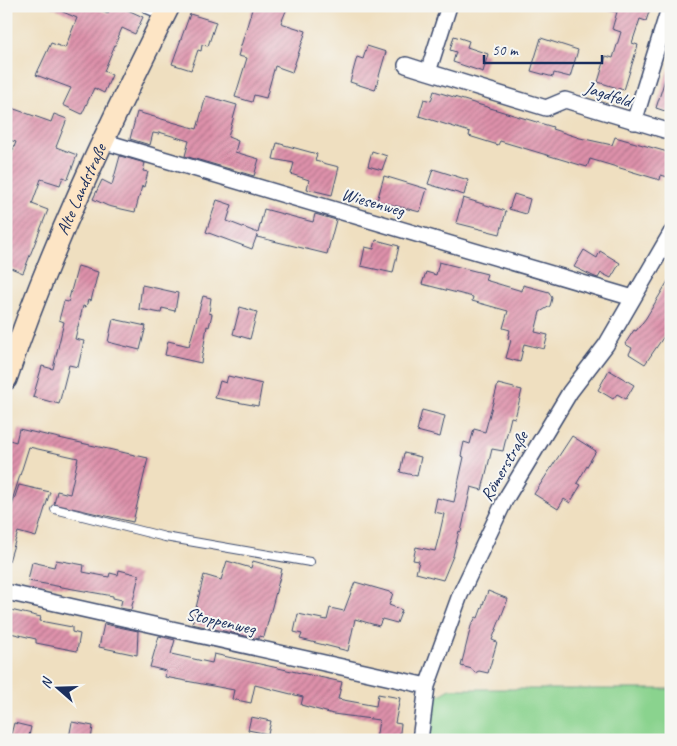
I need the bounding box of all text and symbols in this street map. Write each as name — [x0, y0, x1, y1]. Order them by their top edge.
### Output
scale bar — [484, 32, 602, 64]
text: 50 m — [492, 41, 519, 60]
street label: Jagdfeld — [581, 76, 637, 113]
street label: Alte Landstraße — [51, 139, 112, 238]
street label: Wiesenweg — [339, 183, 409, 222]
street label: Römerstraße — [475, 426, 533, 505]
street label: Stoppenweg — [184, 602, 259, 640]
north arrow — [32, 664, 82, 714]
text: N — [37, 675, 57, 691]

